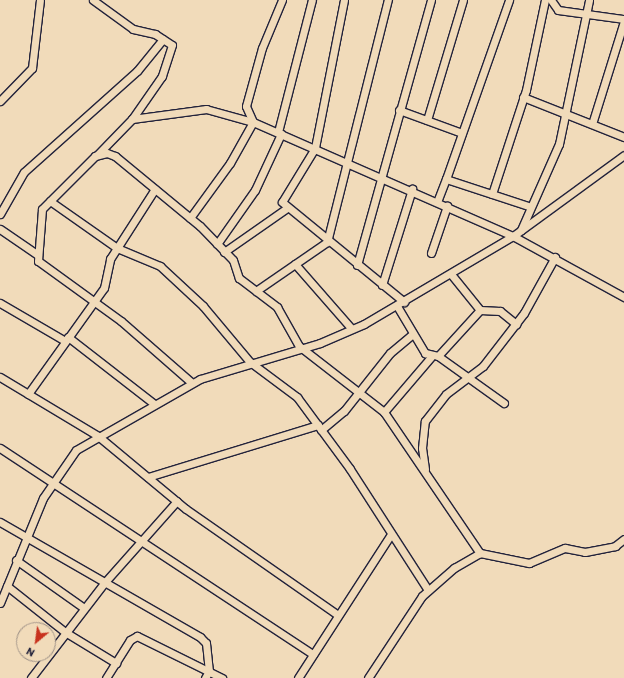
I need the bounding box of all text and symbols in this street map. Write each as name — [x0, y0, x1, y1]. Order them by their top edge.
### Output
north arrow — [16, 622, 56, 662]
text: N — [24, 645, 37, 660]

